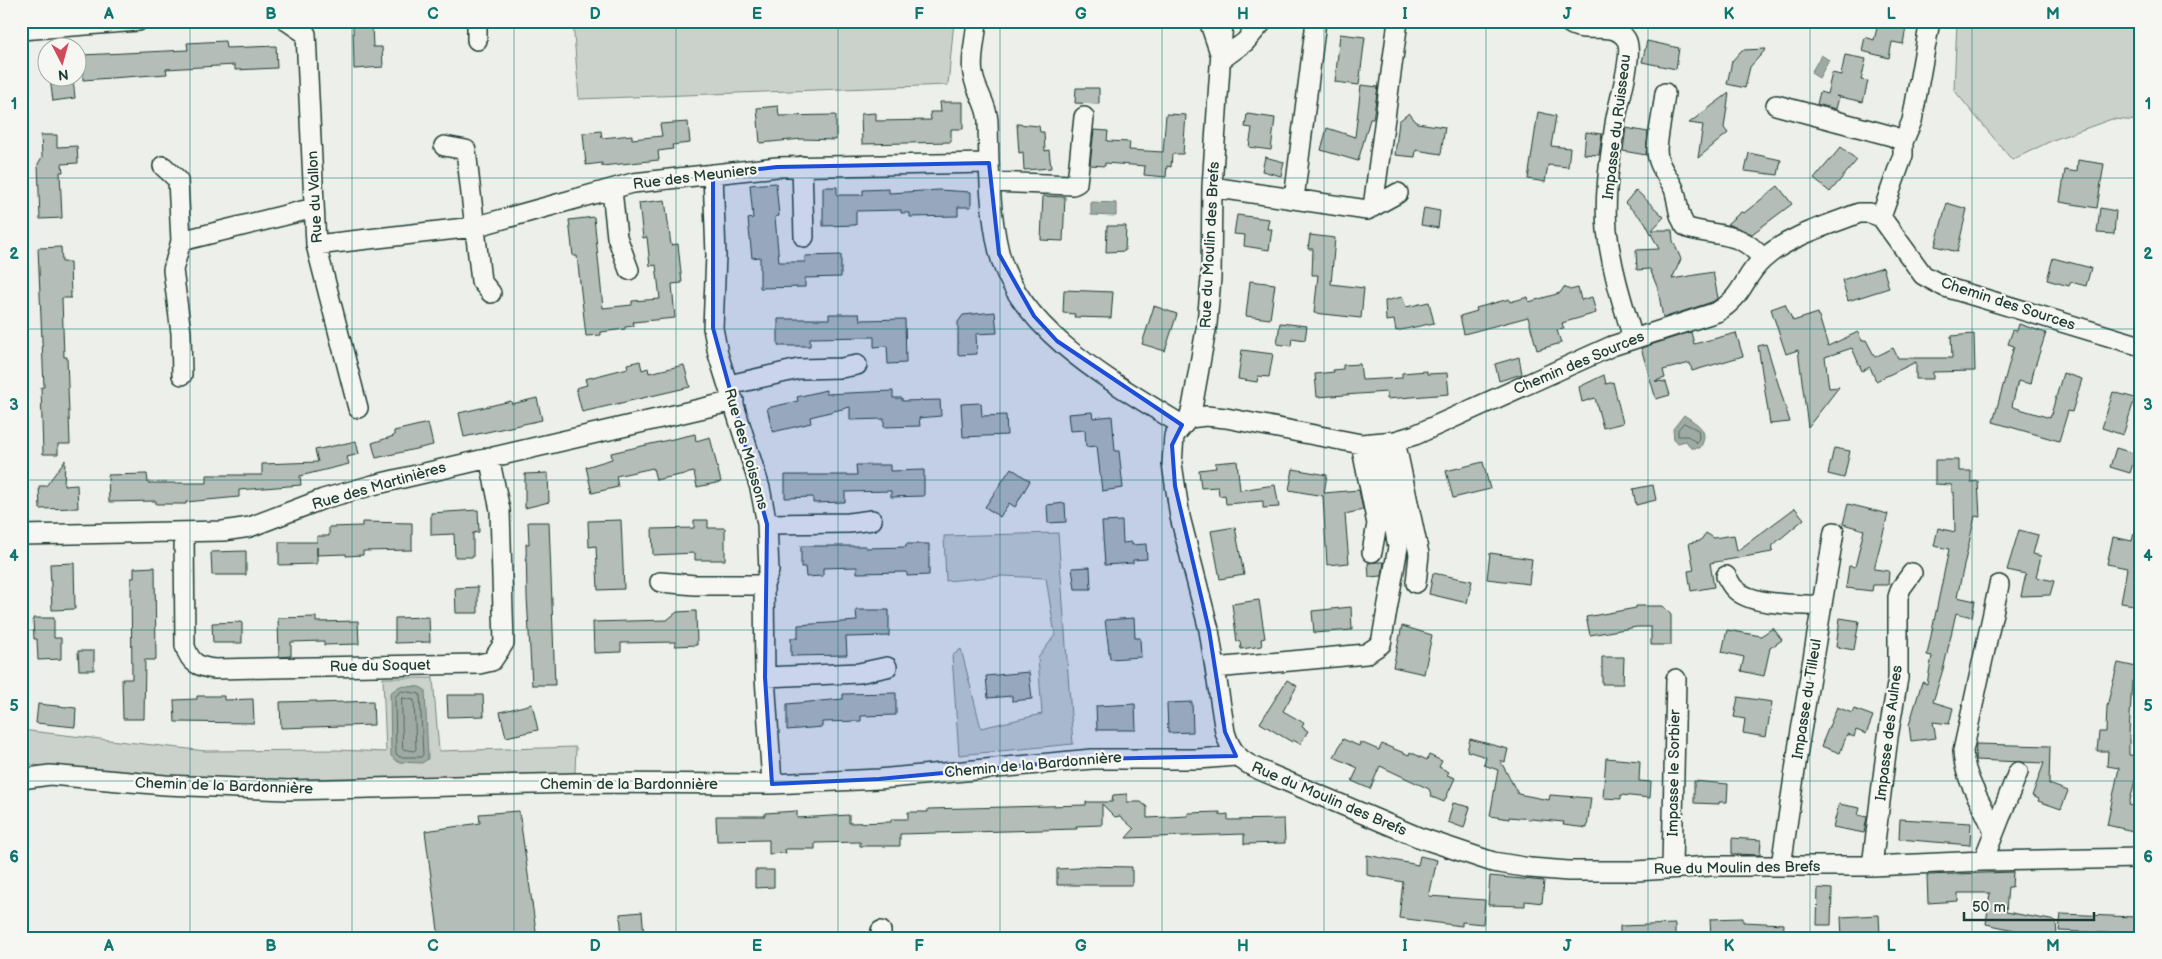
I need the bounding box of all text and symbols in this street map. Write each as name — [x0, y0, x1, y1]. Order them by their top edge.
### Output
text: A — [103, 5, 114, 24]
text: B — [265, 5, 277, 24]
text: C — [427, 5, 439, 24]
text: D — [589, 5, 601, 24]
text: E — [752, 5, 762, 24]
text: F — [914, 5, 924, 24]
text: G — [1075, 5, 1087, 24]
text: H — [1237, 5, 1249, 24]
text: I — [1402, 5, 1408, 24]
text: J — [1563, 5, 1572, 24]
text: K — [1724, 5, 1735, 24]
text: L — [1886, 5, 1896, 24]
text: M — [2046, 5, 2060, 24]
north arrow — [38, 38, 88, 88]
street label: Impasse du Ruisseau — [1599, 53, 1635, 201]
text: N — [57, 65, 69, 83]
text: 1 — [11, 95, 17, 114]
text: 1 — [2145, 95, 2151, 114]
street label: Rue du Vallon — [303, 150, 327, 244]
street label: Rue des Meuniers — [632, 160, 759, 194]
street label: Rue du Moulin des Brefs — [1196, 161, 1224, 329]
text: 2 — [9, 245, 19, 264]
text: 2 — [2143, 245, 2153, 264]
street label: Chemin des Sources — [1938, 273, 2078, 335]
street label: Chemin des Sources — [1511, 327, 1648, 399]
street label: Rue des Moissons — [720, 386, 773, 512]
text: 3 — [9, 396, 19, 415]
text: 3 — [2143, 396, 2153, 415]
street label: Rue des Martinières — [310, 458, 449, 514]
text: 4 — [9, 547, 19, 566]
text: 4 — [2143, 547, 2153, 566]
street label: Impasse du Tilleul — [1788, 637, 1826, 761]
street label: Rue du Soquet — [329, 656, 431, 676]
street label: Impasse des Aulnes — [1871, 664, 1907, 802]
text: 5 — [9, 697, 19, 716]
text: 5 — [2143, 697, 2153, 716]
street label: Impasse le Sorbier — [1663, 709, 1685, 837]
street label: Chemin de la Bardonnière — [943, 748, 1123, 782]
street label: Rue du Moulin des Brefs — [1248, 758, 1410, 841]
street label: Chemin de la Bardonnière — [135, 773, 313, 799]
street label: Chemin de la Bardonnière — [540, 775, 718, 794]
text: 6 — [9, 848, 19, 867]
text: 6 — [2143, 848, 2153, 867]
street label: Rue du Moulin des Brefs — [1653, 857, 1821, 879]
scale bar — [1964, 889, 2094, 921]
text: 50 m — [1972, 898, 2006, 917]
text: A — [103, 937, 114, 956]
text: B — [265, 937, 277, 956]
text: C — [427, 937, 439, 956]
text: D — [589, 937, 601, 956]
text: E — [752, 937, 762, 956]
text: F — [914, 937, 924, 956]
text: G — [1075, 937, 1087, 956]
text: H — [1237, 937, 1249, 956]
text: I — [1402, 937, 1408, 956]
text: J — [1563, 937, 1572, 956]
text: K — [1724, 937, 1735, 956]
text: L — [1886, 937, 1896, 956]
text: M — [2046, 937, 2060, 956]

